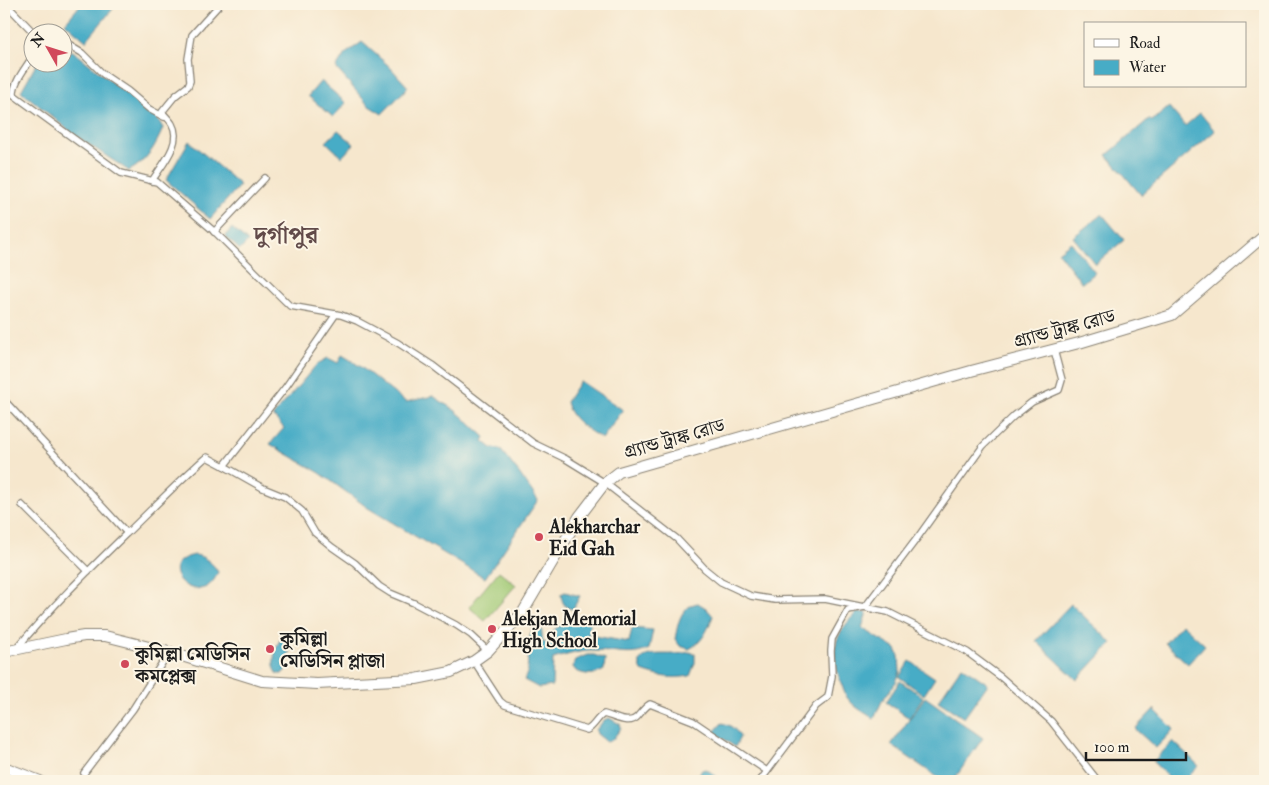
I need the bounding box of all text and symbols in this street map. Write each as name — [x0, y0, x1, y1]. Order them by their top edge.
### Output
north arrow — [22, 22, 72, 72]
legend — [1084, 22, 1246, 88]
text: N — [27, 30, 49, 51]
text: Road — [1129, 34, 1161, 53]
text: Water — [1128, 58, 1166, 77]
district label: দুর্গাপুর — [253, 220, 319, 251]
street label: গ্র্যান্ড ট্রাঙ্ক রোড — [1011, 303, 1119, 354]
street label: গ্র্যান্ড ট্রাঙ্ক রোড — [621, 412, 729, 465]
place label: Alekharchar Eid Gah — [548, 515, 641, 561]
marker: Alekharchar Eid Gah — [533, 531, 545, 543]
place label: Alekjan Memorial High School — [501, 607, 637, 654]
marker: Alekjan Memorial High School — [486, 623, 498, 635]
place label: কুমিল্লা মেডিসিন প্লাজা — [279, 627, 385, 673]
place label: কুমিল্লা মেডিসিন কমপ্লেক্স — [134, 642, 252, 688]
marker: কুমিল্লা মেডিসিন প্লাজা — [264, 643, 276, 655]
marker: কুমিল্লা মেডিসিন কমপ্লেক্স — [119, 658, 131, 670]
scale bar — [1086, 730, 1186, 762]
text: 100 m — [1094, 738, 1130, 757]

